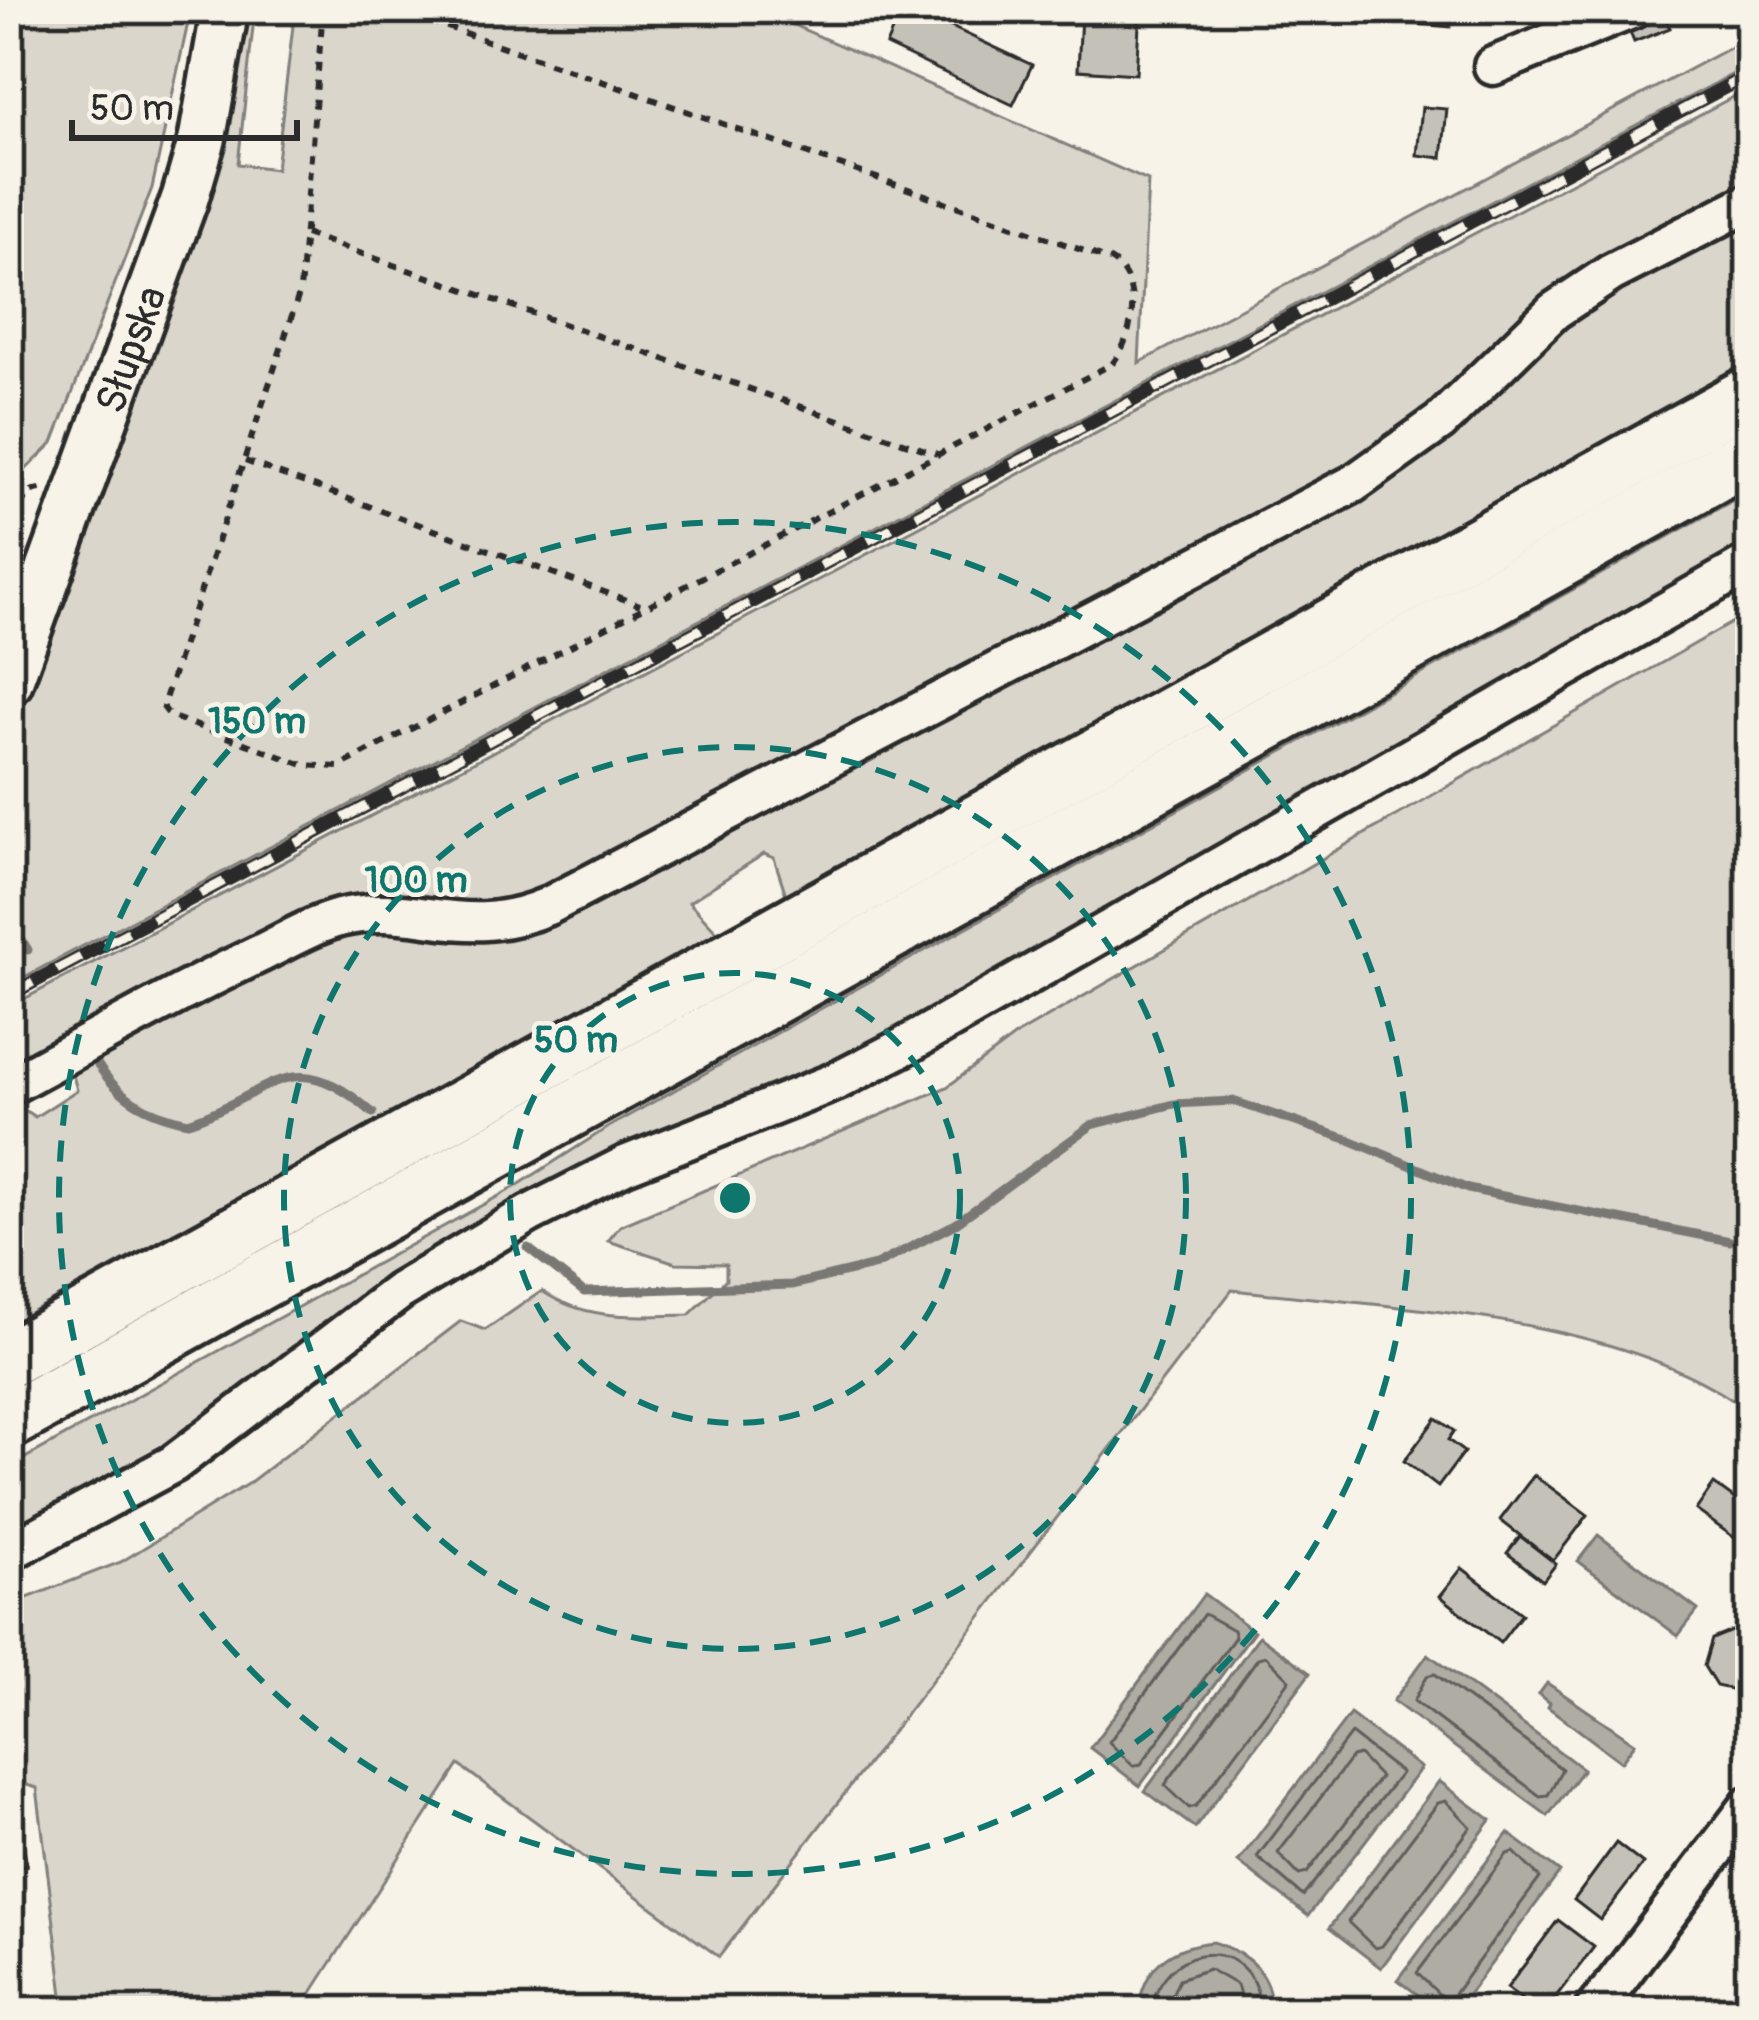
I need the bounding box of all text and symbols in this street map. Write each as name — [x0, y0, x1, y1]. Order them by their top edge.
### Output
scale bar — [72, 66, 297, 140]
text: 50 m — [90, 86, 174, 131]
street label: Słupska — [85, 279, 179, 421]
text: 150 m — [208, 699, 306, 744]
text: 100 m — [364, 858, 468, 903]
text: 50 m — [534, 1018, 618, 1063]
centre of rings — [714, 1177, 756, 1219]

